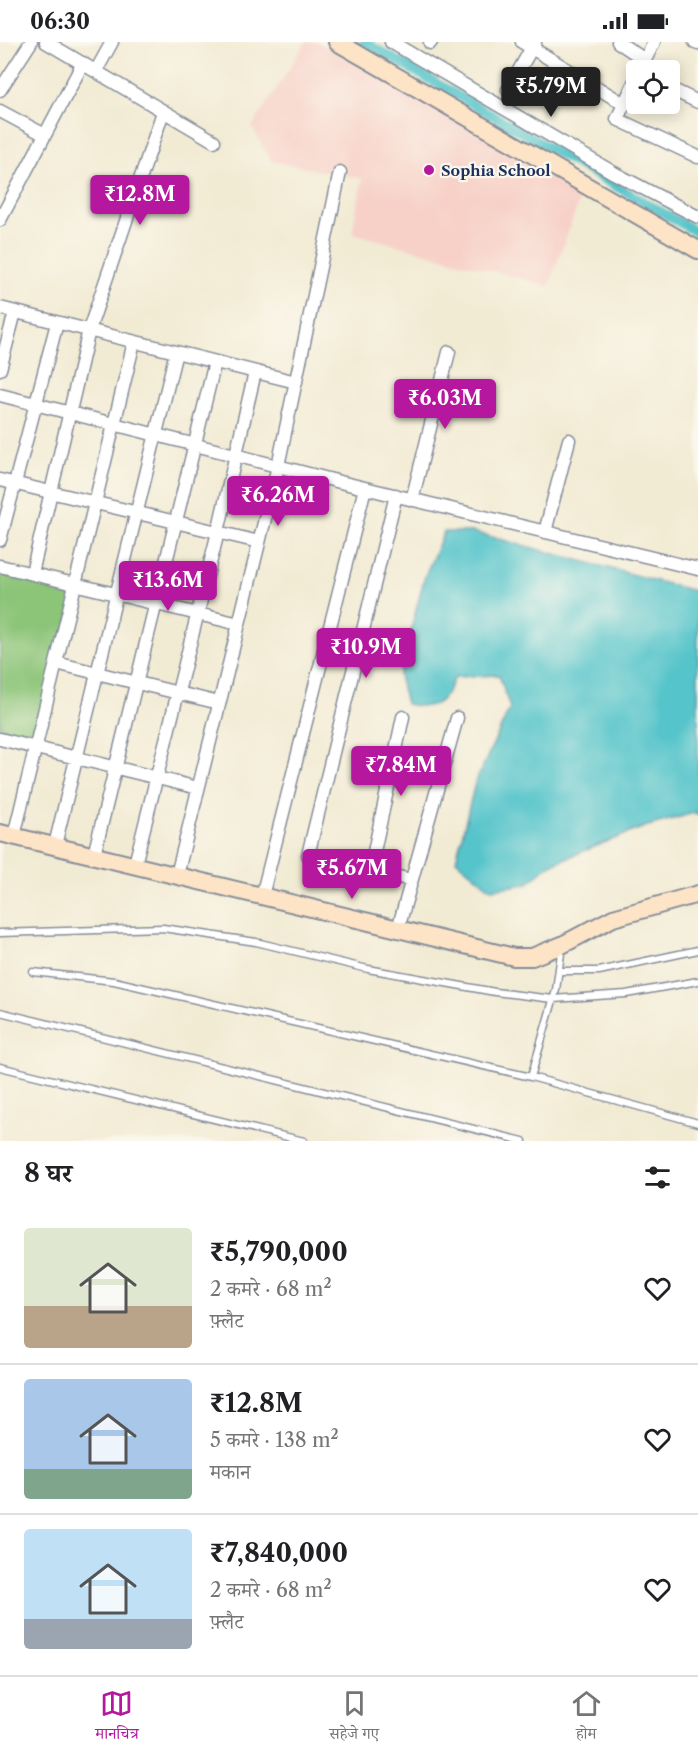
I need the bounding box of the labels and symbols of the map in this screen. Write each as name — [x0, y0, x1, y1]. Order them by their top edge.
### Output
pin: ₹5.79M — [502, 67, 600, 118]
place label: Sophia School — [441, 161, 551, 180]
marker: Sophia School — [422, 163, 436, 177]
pin: ₹12.8M — [91, 175, 189, 226]
pin: ₹6.03M — [396, 379, 494, 430]
pin: ₹6.26M — [229, 476, 327, 527]
pin: ₹13.6M — [119, 561, 217, 612]
pin: ₹10.9M — [317, 628, 415, 679]
pin: ₹7.84M — [352, 746, 450, 797]
pin: ₹5.67M — [303, 849, 401, 900]

